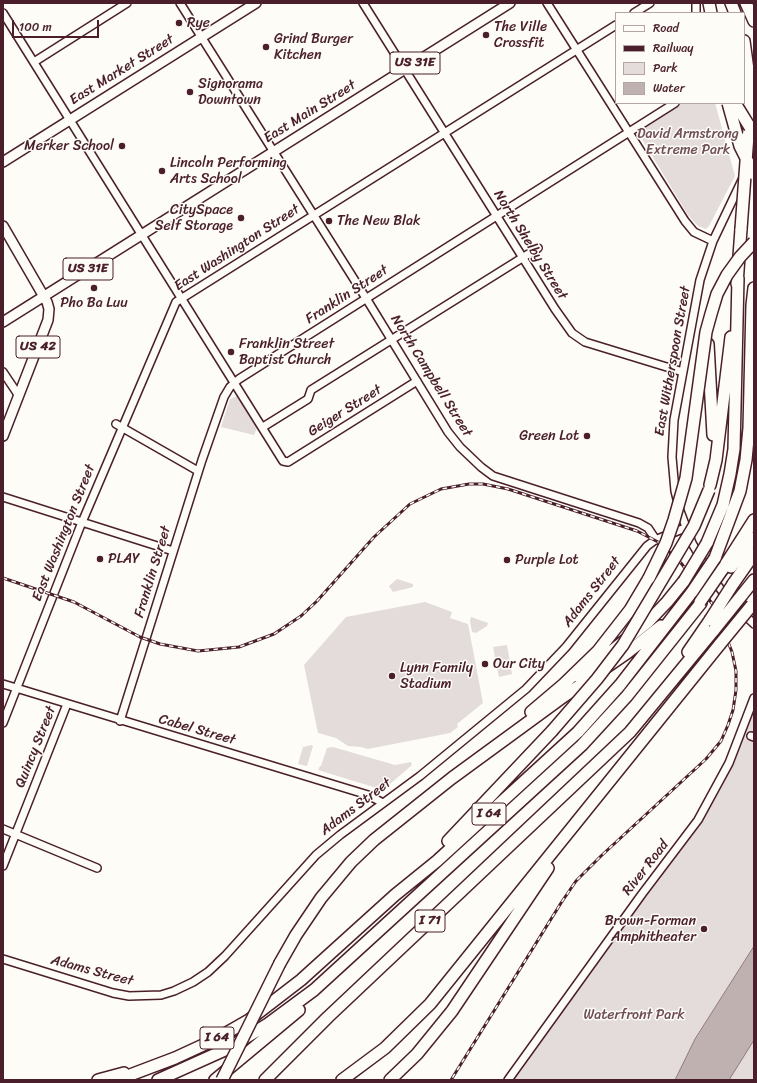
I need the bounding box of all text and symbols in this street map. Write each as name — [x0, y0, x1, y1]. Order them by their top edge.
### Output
scale bar — [14, 12, 101, 38]
legend — [615, 12, 745, 104]
place label: Rye — [187, 15, 210, 31]
text: 100 m — [19, 16, 52, 38]
text: Road — [653, 17, 679, 39]
marker: Rye — [174, 18, 184, 28]
place label: The Ville Crossfit — [494, 19, 547, 52]
marker: The Ville Crossfit — [481, 30, 491, 40]
street label: East Market Street — [67, 31, 177, 109]
place label: Grind Burger Kitchen — [274, 31, 353, 64]
text: Railway — [653, 37, 694, 59]
marker: Grind Burger Kitchen — [261, 42, 271, 52]
road number: US 31E — [390, 52, 440, 74]
text: Park — [653, 57, 678, 79]
place label: Signorama Downtown — [198, 76, 263, 108]
street label: East Main Street — [261, 77, 359, 147]
text: Water — [653, 77, 685, 99]
marker: Signorama Downtown — [185, 87, 195, 97]
park label: David Armstrong Extreme Park — [637, 126, 739, 158]
place label: Merker School — [24, 138, 114, 154]
marker: Merker School — [117, 141, 127, 151]
place label: Lincoln Performing Arts School — [170, 155, 287, 188]
marker: Lincoln Performing Arts School — [157, 166, 167, 176]
street label: North Shelby Street — [489, 187, 571, 303]
street label: East Washington Street — [171, 201, 303, 295]
place label: CitySpace Self Storage — [155, 202, 233, 234]
marker: CitySpace Self Storage — [236, 213, 246, 223]
place label: The New Blak — [337, 213, 420, 229]
marker: The New Blak — [324, 216, 334, 226]
road number: US 31E — [63, 258, 113, 280]
street label: Franklin Street — [303, 262, 391, 328]
marker: Pho Ba Luu — [89, 283, 99, 293]
street label: East Witherspoon Street — [652, 285, 694, 437]
place label: Pho Ba Luu — [60, 295, 128, 311]
street label: North Campbell Street — [387, 312, 475, 440]
road number: US 42 — [16, 336, 60, 358]
place label: Franklin Street Baptist Church — [239, 336, 334, 368]
marker: Franklin Street Baptist Church — [226, 347, 236, 357]
street label: Geiger Street — [305, 382, 385, 440]
place label: Green Lot — [519, 428, 579, 444]
marker: Green Lot — [582, 431, 592, 441]
street label: East Washington Street — [29, 462, 99, 604]
street label: Franklin Street — [131, 524, 175, 620]
place label: PLAY — [108, 551, 140, 567]
place label: Purple Lot — [515, 552, 579, 568]
marker: PLAY — [95, 554, 105, 564]
street label: Adams Street — [559, 554, 625, 630]
marker: Purple Lot — [502, 555, 512, 565]
place label: Our City — [493, 656, 545, 672]
marker: Our City — [480, 659, 490, 669]
place label: Lynn Family Stadium — [400, 660, 473, 692]
marker: Lynn Family Stadium — [387, 671, 397, 681]
street label: Quincy Street — [12, 704, 60, 790]
street label: Cabel Street — [157, 711, 237, 749]
street label: Adams Street — [317, 775, 395, 839]
road number: I 64 — [472, 803, 506, 825]
street label: River Road — [619, 837, 673, 899]
road number: I 71 — [415, 910, 445, 932]
place label: Brown-Forman Amphitheater — [605, 913, 696, 946]
marker: Brown-Forman Amphitheater — [699, 924, 709, 934]
street label: Adams Street — [49, 952, 135, 990]
park label: Waterfront Park — [583, 1007, 685, 1023]
road number: I 64 — [200, 1027, 234, 1049]

